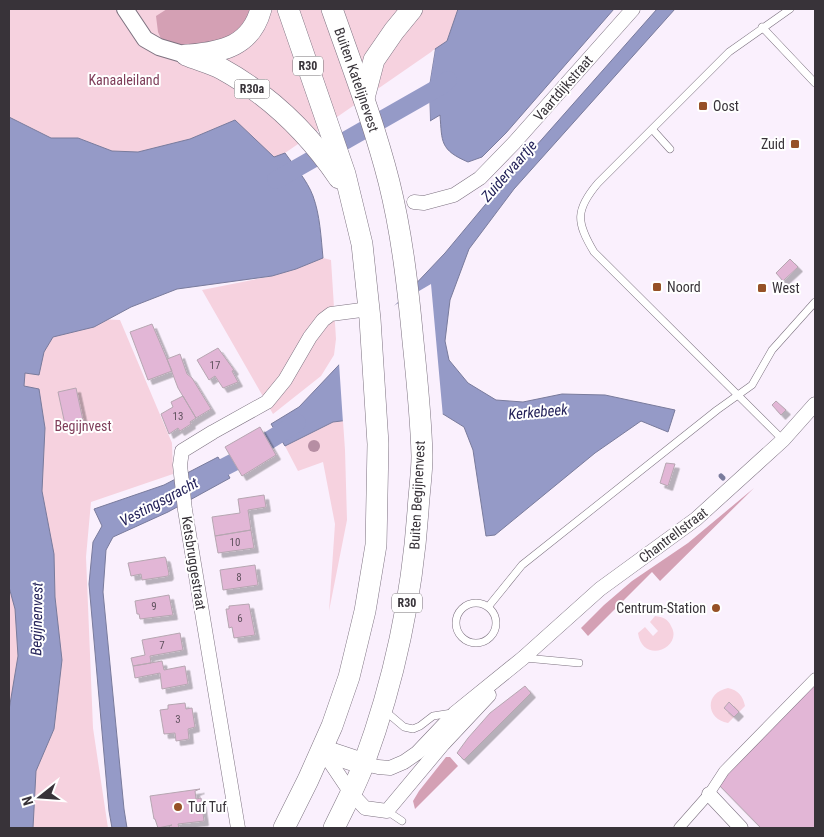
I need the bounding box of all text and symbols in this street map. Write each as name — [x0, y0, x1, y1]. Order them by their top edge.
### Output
street label: Buiten Katelijnevest — [331, 25, 382, 134]
street label: Vaartdijkstraat — [530, 52, 596, 124]
road number: R30 — [293, 56, 323, 76]
park label: Kanaaleiland — [88, 72, 160, 88]
road number: R30a — [234, 80, 270, 98]
place label: Oost — [713, 98, 739, 114]
marker: Oost — [697, 100, 709, 112]
water label: Zuidervaartje — [477, 136, 541, 206]
place label: Zuid — [761, 136, 785, 152]
marker: Zuid — [789, 138, 801, 150]
place label: Noord — [667, 279, 701, 295]
place label: West — [772, 280, 800, 296]
marker: Noord — [651, 281, 663, 293]
marker: West — [756, 282, 768, 294]
house number: 17 — [210, 359, 220, 372]
water label: Kerkebeek — [508, 400, 569, 424]
house number: 13 — [173, 410, 183, 423]
park label: Begijnvest — [54, 418, 112, 434]
street label: Buiten Begijnenvest — [406, 440, 428, 550]
water label: Vestingsgracht — [117, 474, 202, 530]
street label: Chantrellstraat — [636, 504, 710, 566]
street label: Ketsbruggestraat — [179, 515, 209, 611]
house number: 10 — [230, 536, 240, 549]
house number: 8 — [236, 571, 242, 584]
water label: Begijnenvest — [27, 581, 47, 656]
road number: R30 — [392, 594, 422, 612]
house number: 9 — [151, 600, 157, 613]
place label: Centrum-Station — [616, 600, 706, 616]
marker: Centrum-Station — [710, 602, 722, 614]
house number: 6 — [237, 612, 243, 625]
house number: 7 — [159, 639, 165, 652]
house number: 3 — [175, 713, 181, 726]
north arrow — [15, 772, 65, 822]
text: N — [19, 794, 36, 807]
place label: Tuf Tuf — [188, 799, 227, 815]
marker: Tuf Tuf — [172, 801, 184, 813]

